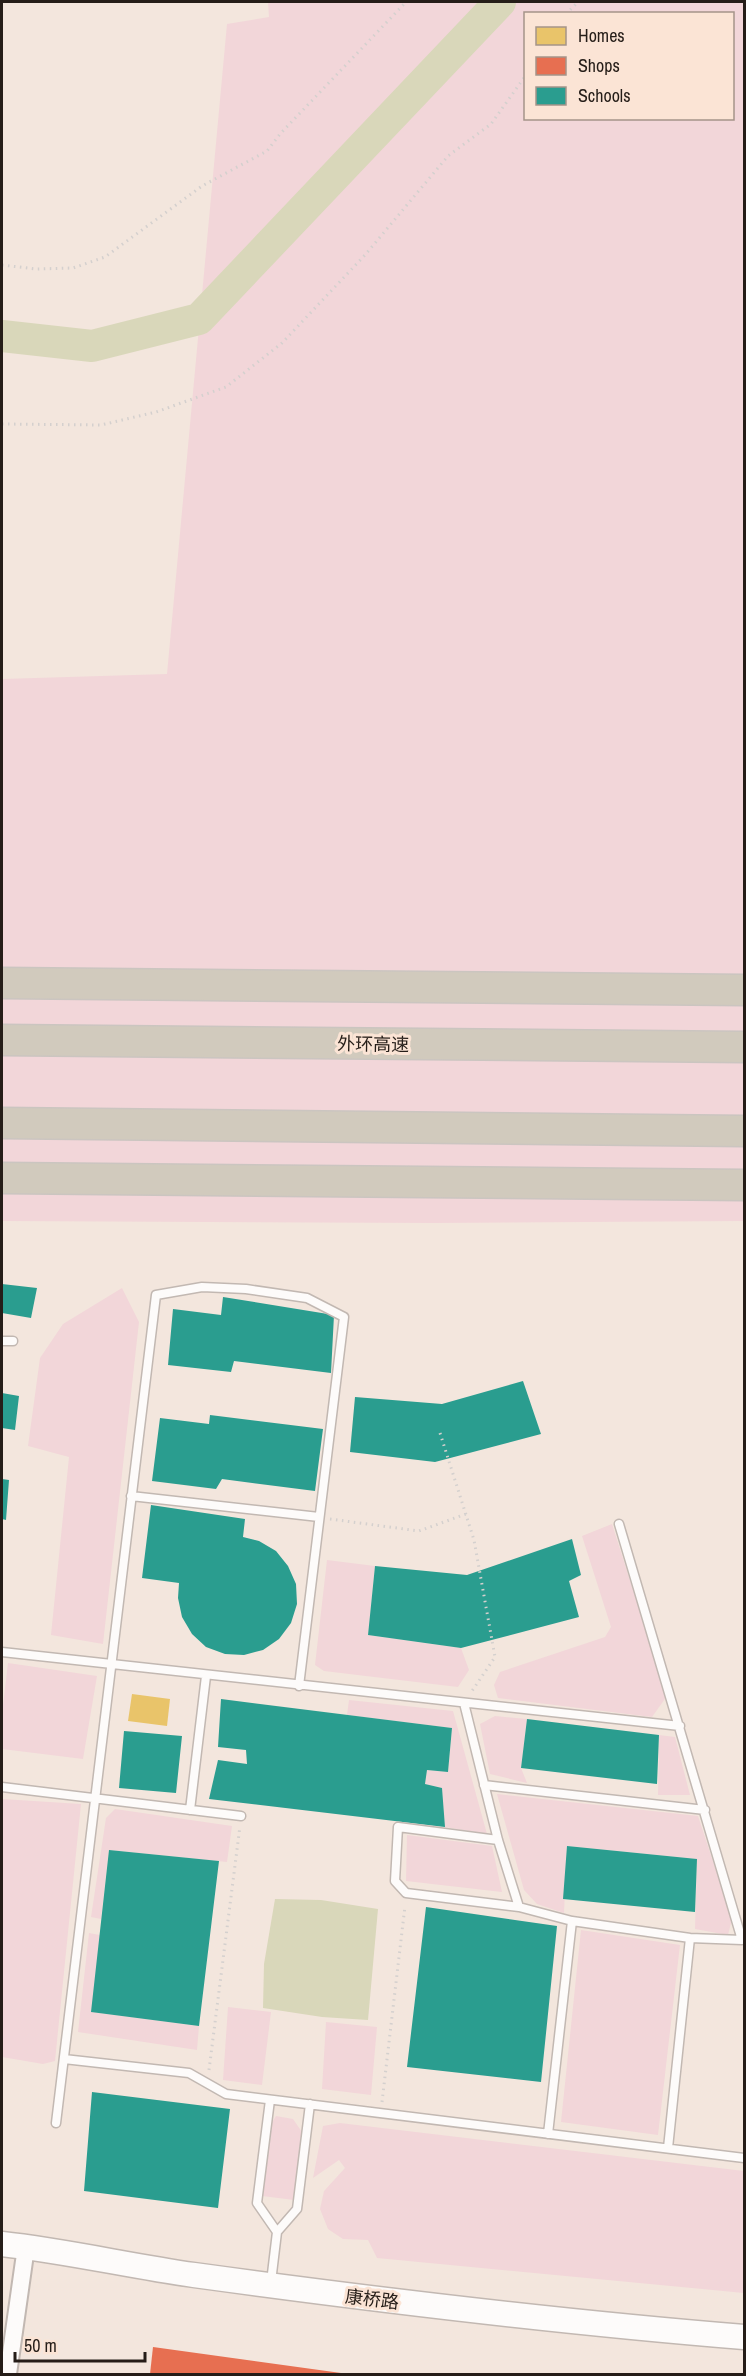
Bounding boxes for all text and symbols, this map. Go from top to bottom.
legend [524,12,734,120]
text: Homes [578,23,625,48]
text: Shops [578,53,620,78]
text: Schools [578,83,631,108]
street label: 外环高速 [337,1031,409,1057]
street label: 康桥路 [344,2283,400,2315]
scale bar [15,2325,146,2363]
text: 50 m [24,2333,57,2358]

